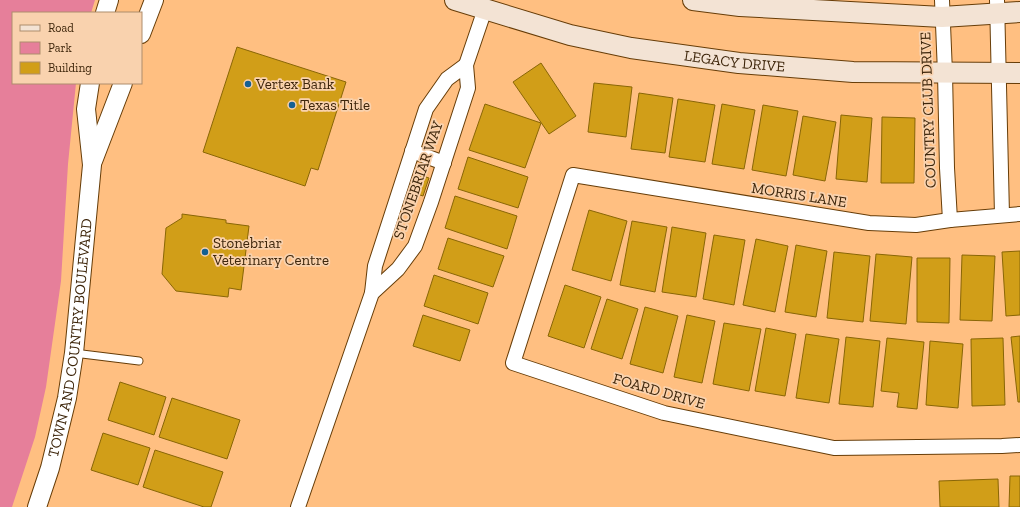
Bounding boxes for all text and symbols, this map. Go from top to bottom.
legend [12,12,142,84]
text: Road [48,21,74,35]
street label: COUNTRY CLUB DRIVE [916,31,940,189]
text: Park [48,41,73,55]
street label: LEGACY DRIVE [683,46,786,76]
text: Building [48,61,92,75]
place label: Vertex Bank [255,75,335,93]
marker: Vertex Bank [243,79,253,89]
place label: Texas Title [300,96,370,114]
marker: Texas Title [287,100,297,110]
street label: STONEBRIAR WAY [389,118,447,241]
street label: MORRIS LANE [750,179,848,211]
street label: TOWN AND COUNTRY BOULEVARD [44,218,96,459]
place label: Stonebriar Veterinary Centre [212,234,329,269]
marker: Stonebriar Veterinary Centre [200,247,210,257]
street label: FOARD DRIVE [611,369,707,413]

